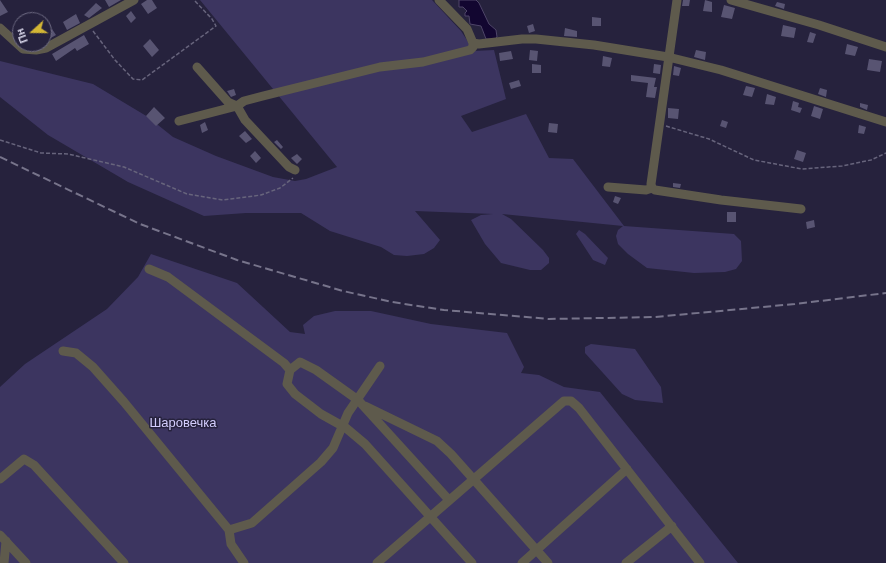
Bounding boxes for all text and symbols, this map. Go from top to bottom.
north arrow [12,12,52,52]
text: Пн [13,27,31,45]
park label: Шаровечка [149,416,217,432]

